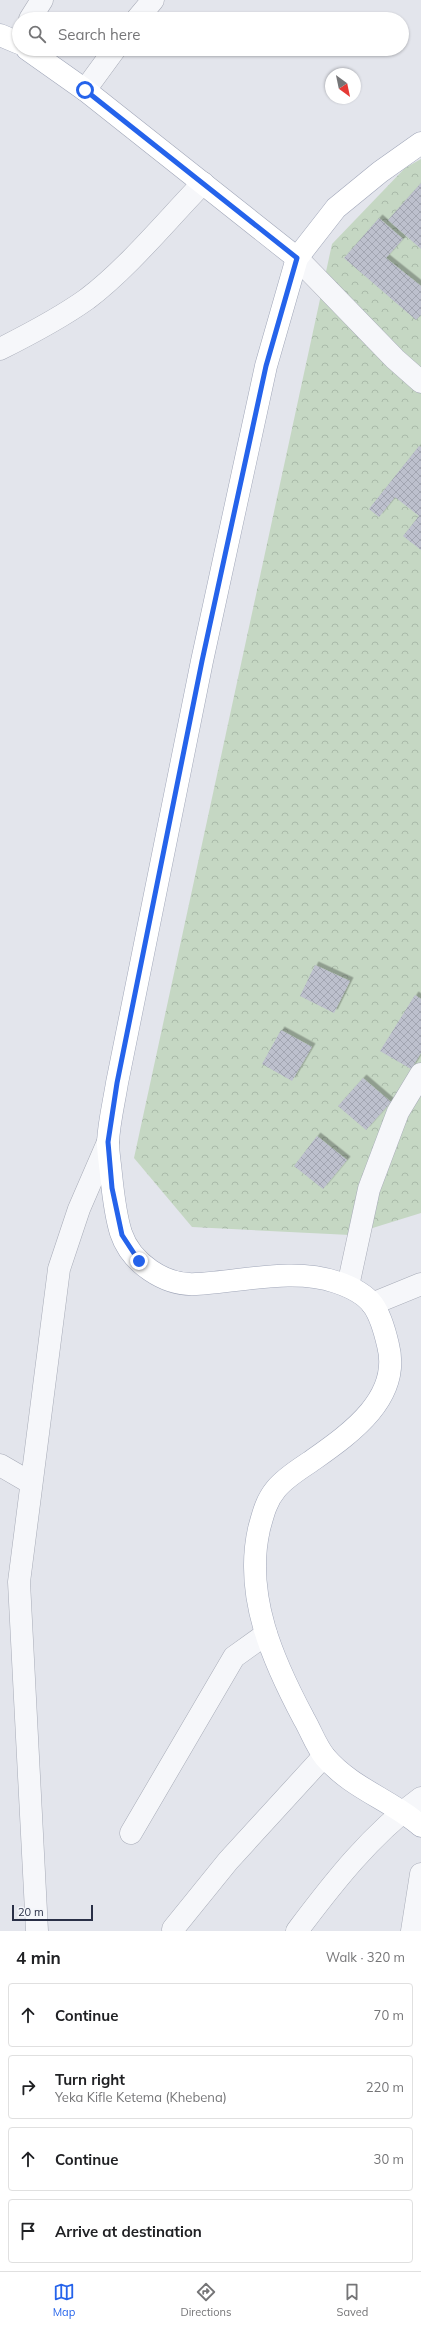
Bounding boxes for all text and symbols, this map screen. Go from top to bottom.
search box [12,12,409,56]
icon: search [26,23,48,45]
text: Search here [58,25,140,44]
north arrow [325,68,361,104]
route start [76,81,94,99]
route end [130,1252,148,1270]
scale bar [12,1903,93,1922]
text: 20 m [18,1905,44,1919]
text: 4 min [16,1947,61,1968]
text: Walk · 320 m [326,1949,405,1965]
icon: ahead [17,2004,39,2026]
text: Continue [55,2006,118,2025]
text: 70 m [374,2007,404,2023]
text: Turn right [55,2070,125,2089]
icon: right [17,2076,39,2098]
text: 220 m [366,2079,404,2095]
text: Yeka Kifle Ketema (Khebena) [55,2089,227,2105]
icon: ahead [17,2148,39,2170]
text: Continue [55,2150,118,2169]
text: 30 m [374,2151,404,2167]
icon: arrive [17,2220,39,2242]
text: Arrive at destination [55,2222,202,2241]
tab: Map [53,2281,75,2319]
tab: Directions [181,2281,231,2319]
tab: Saved [337,2281,368,2319]

